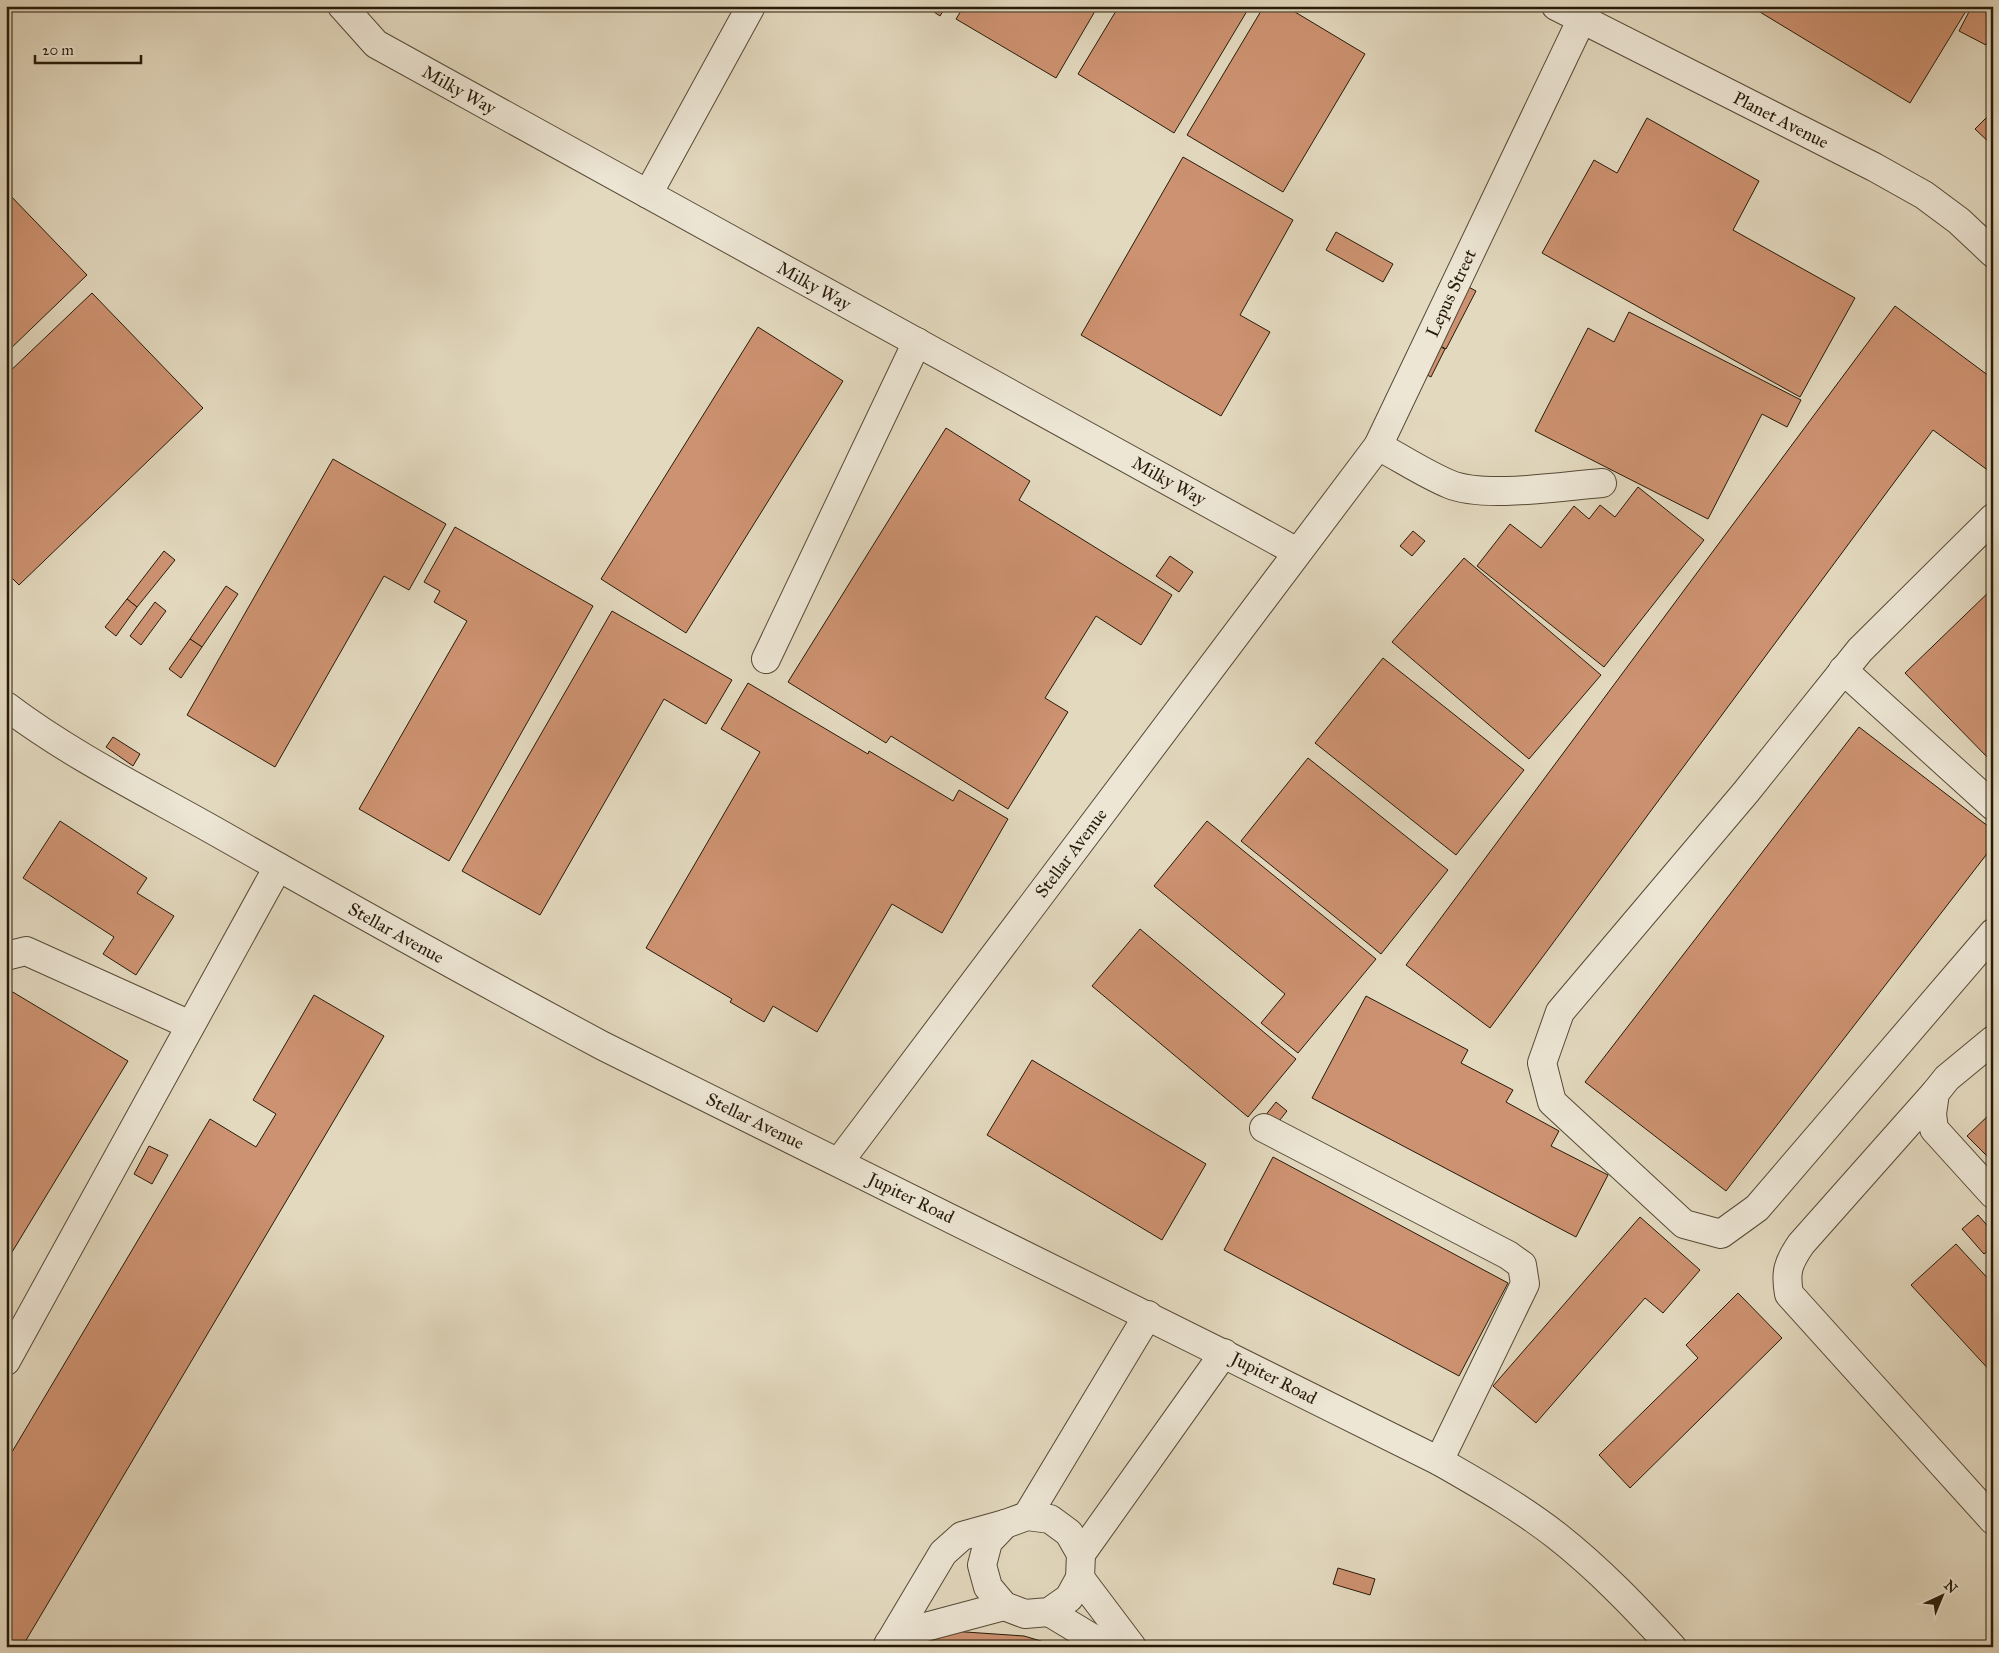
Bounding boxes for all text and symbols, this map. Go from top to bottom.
scale bar [35,32,141,64]
text: 20 m [42,41,74,59]
street label: Milky Way [418,61,500,120]
street label: Planet Avenue [1730,87,1832,153]
street label: Lepus Street [1421,245,1481,341]
street label: Milky Way [773,257,855,316]
street label: Milky Way [1128,452,1210,511]
street label: Stellar Avenue [1030,804,1112,902]
street label: Stellar Avenue [344,898,448,968]
street label: Stellar Avenue [702,1088,808,1154]
street label: Jupiter Road [862,1167,958,1229]
street label: Jupiter Road [1225,1346,1321,1410]
north arrow [1916,1570,1966,1620]
text: N [1941,1577,1961,1597]

